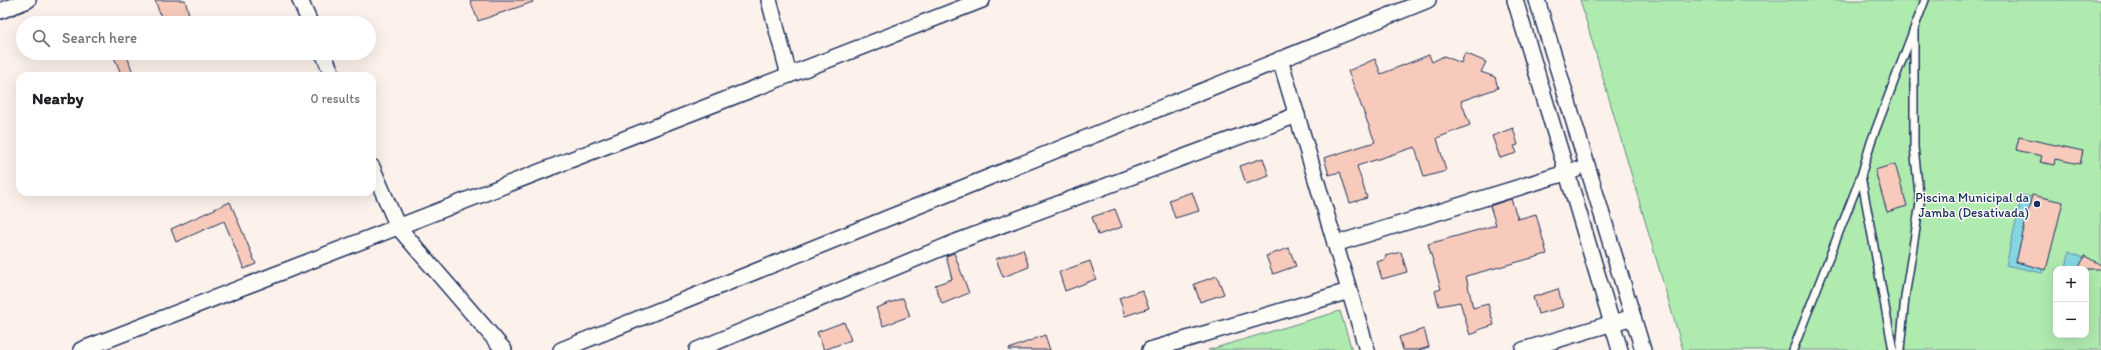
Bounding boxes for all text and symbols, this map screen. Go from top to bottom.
search box [16,16,376,60]
icon: search [30,27,52,49]
text: Search here [62,29,137,47]
text: Nearby [32,88,84,108]
text: 0 results [310,91,360,106]
place label: Piscina Municipal da Jamba (Desativada) [1915,190,2030,220]
marker: Piscina Municipal da Jamba (Desativada) [2032,199,2042,209]
map controls [2053,266,2089,338]
button: + [2053,266,2089,302]
button: − [2053,302,2089,338]

